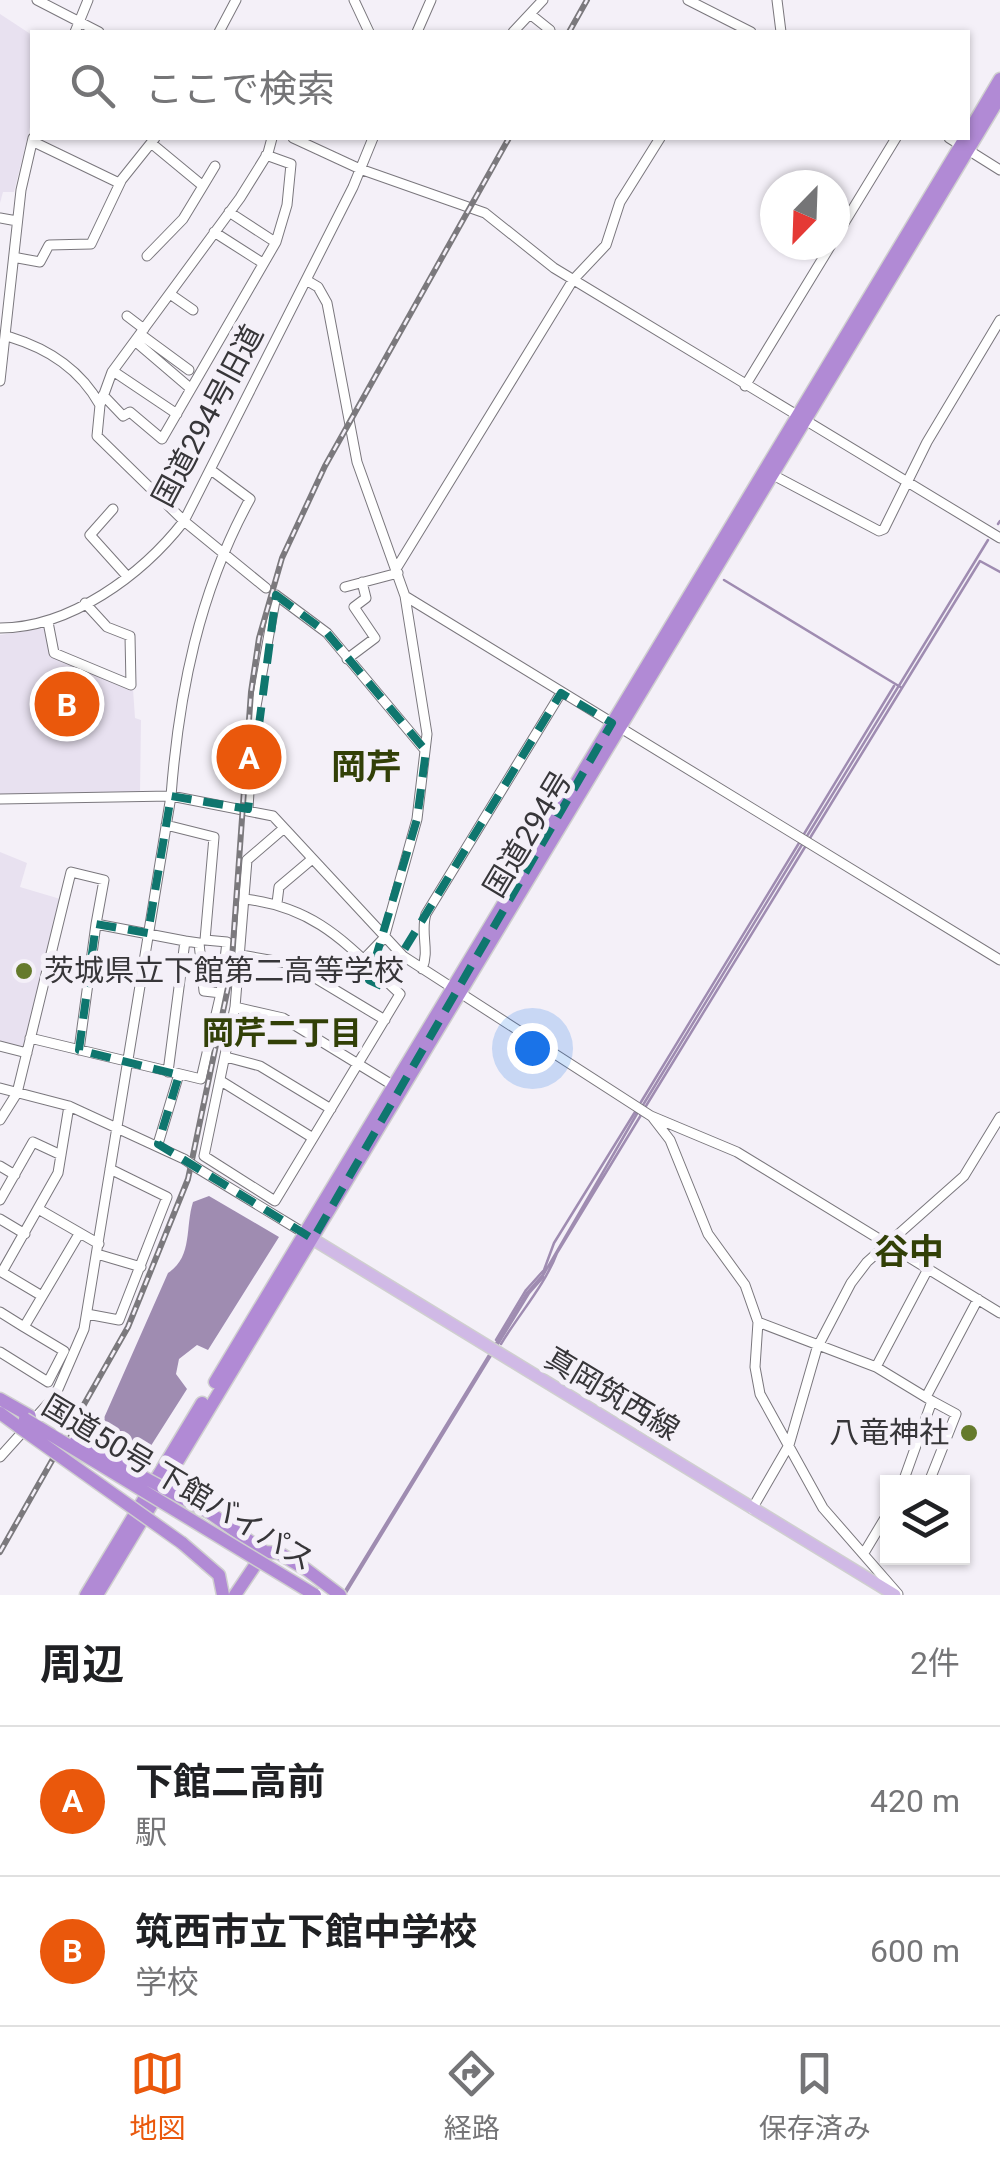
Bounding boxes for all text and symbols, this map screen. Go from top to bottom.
search box [30,30,970,140]
icon: search [65,58,120,113]
text: ここで検索 [145,67,335,111]
north arrow [760,170,850,260]
street label: 国道294号旧道 [145,319,270,513]
pin: B [34,666,100,742]
pin: A [216,720,282,794]
district label: 岡芹 [331,747,401,788]
street label: 国道294号 [476,764,579,903]
place label: 茨城県立下館第二高等学校 [44,953,404,988]
marker: 茨城県立下館第二高等学校 [13,960,35,982]
district label: 岡芹二丁目 [202,1014,362,1052]
your location [507,1023,558,1074]
district label: 谷中 [874,1232,944,1273]
street label: 真岡筑西線 [539,1340,686,1447]
street label: 国道50号 下館バイパス [36,1388,320,1578]
place label: 八竜神社 [829,1415,949,1450]
marker: 八竜神社 [958,1422,980,1444]
map controls [880,1475,970,1565]
button: layers [880,1475,970,1565]
text: 周辺 [40,1640,124,1689]
text: 2件 [910,1644,960,1682]
text: 下館二高前 [135,1760,325,1804]
text: A [62,1782,83,1820]
text: 420 m [870,1782,960,1820]
text: 駅 [135,1813,167,1851]
text: 筑西市立下館中学校 [135,1910,477,1954]
text: B [62,1932,83,1970]
text: 600 m [870,1932,960,1970]
text: 学校 [135,1963,199,2001]
tab: 地図 [129,2046,185,2146]
tab: 経路 [444,2046,500,2146]
tab: 保存済み [759,2046,871,2146]

